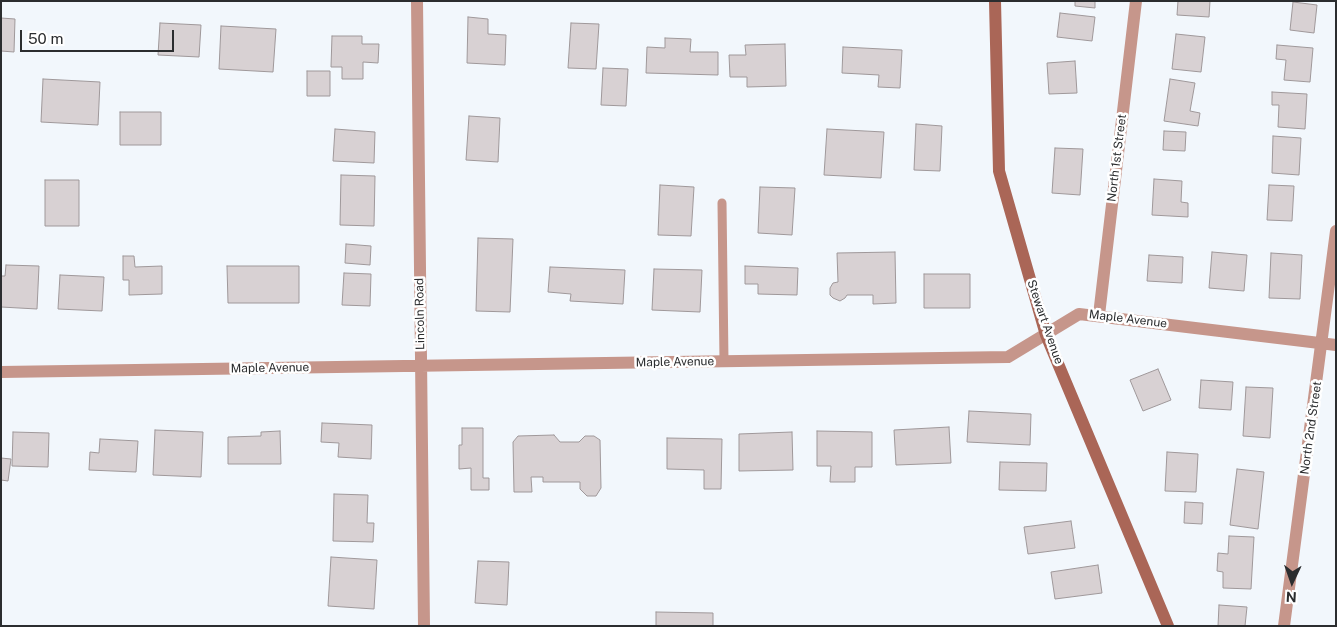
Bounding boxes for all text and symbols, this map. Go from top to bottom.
scale bar [22,20,176,52]
text: 50 m [28,30,63,47]
street label: North 1st Street [1104,113,1130,203]
street label: Lincoln Road [412,278,428,350]
street label: Stewart Avenue [1024,278,1066,366]
street label: Maple Avenue [1088,307,1168,331]
street label: Maple Avenue [636,354,714,370]
street label: Maple Avenue [231,360,309,376]
street label: North 2nd Street [1297,380,1325,476]
north arrow [1267,557,1317,607]
text: N [1285,589,1297,605]

